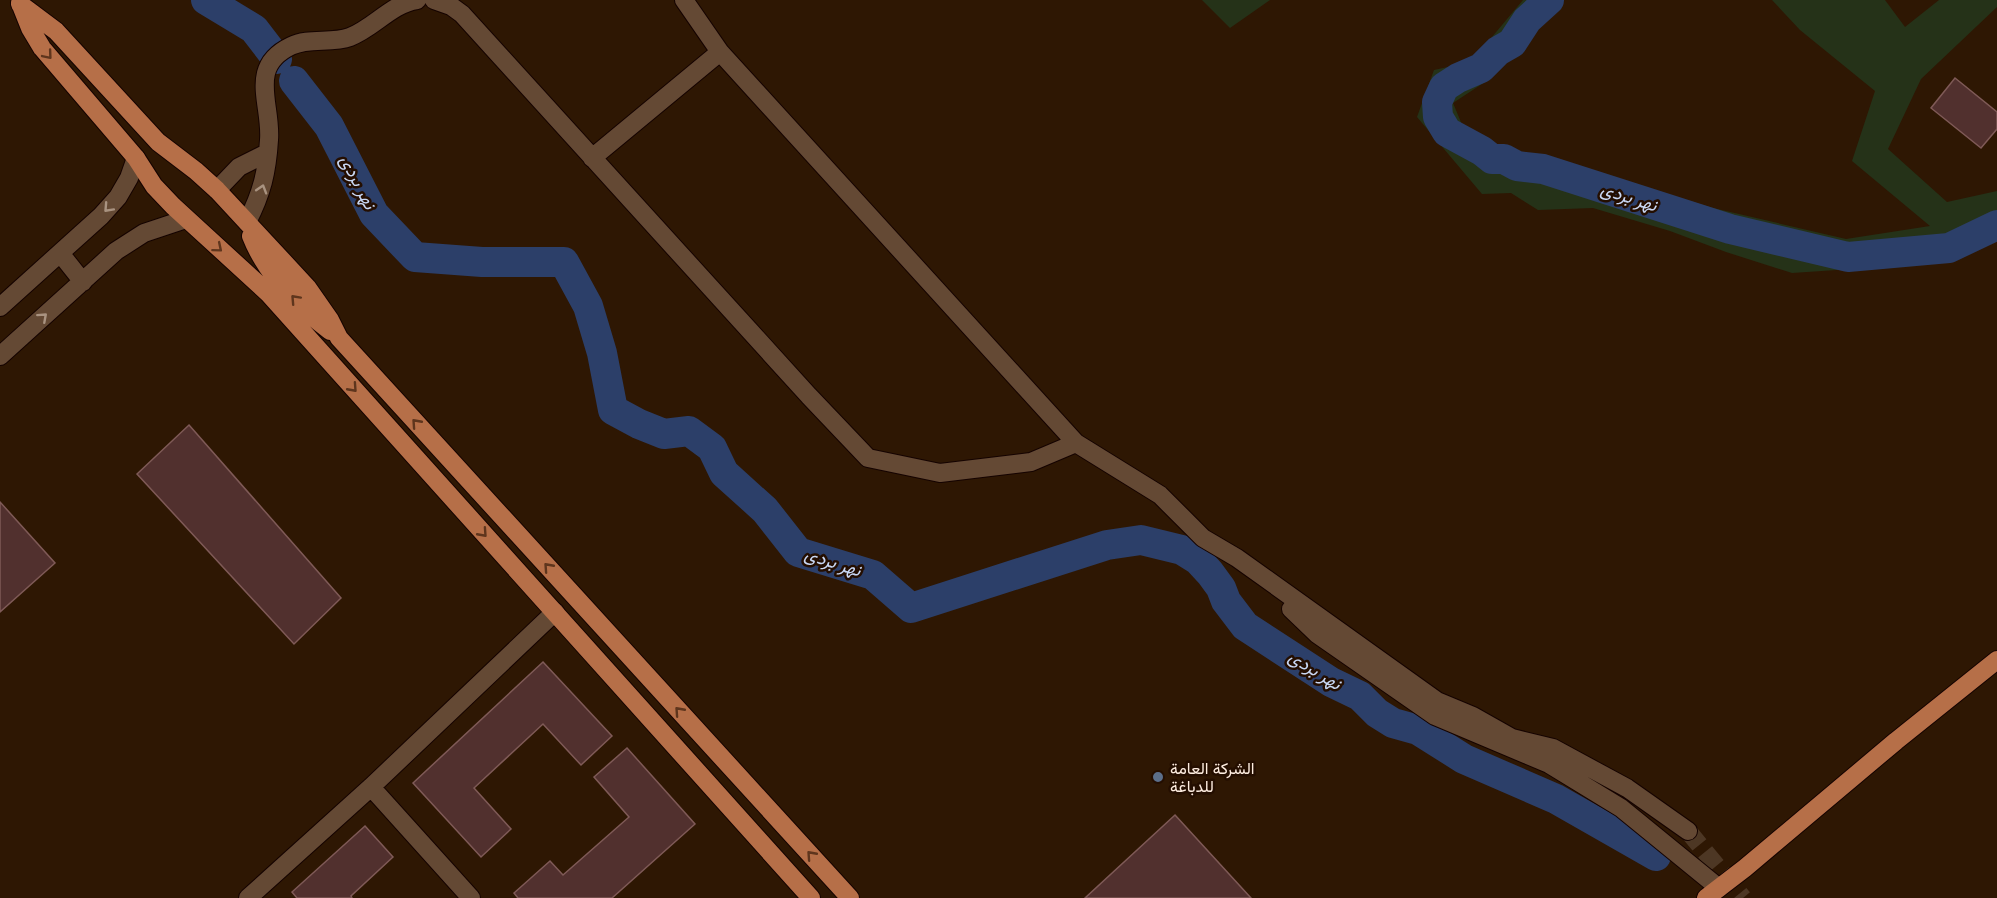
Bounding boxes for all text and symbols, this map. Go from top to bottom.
one-way arrow [40,48,51,59]
water label: نهر بردى [335,150,383,214]
water label: نهر بردى [1598,176,1661,217]
one-way arrow [255,184,267,195]
one-way arrow [104,201,115,212]
one-way arrow [211,240,222,251]
one-way arrow [291,295,302,306]
one-way arrow [37,313,47,324]
one-way arrow [345,381,356,392]
one-way arrow [412,419,423,429]
one-way arrow [476,526,487,537]
water label: نهر بردى [802,541,865,582]
one-way arrow [544,563,555,573]
water label: نهر بردى [1285,644,1347,695]
one-way arrow [675,707,686,717]
place label: الشركة العامة للدباغة [1170,757,1255,797]
marker: الشركة العامة للدباغة [1151,770,1165,784]
one-way arrow [807,851,818,862]

